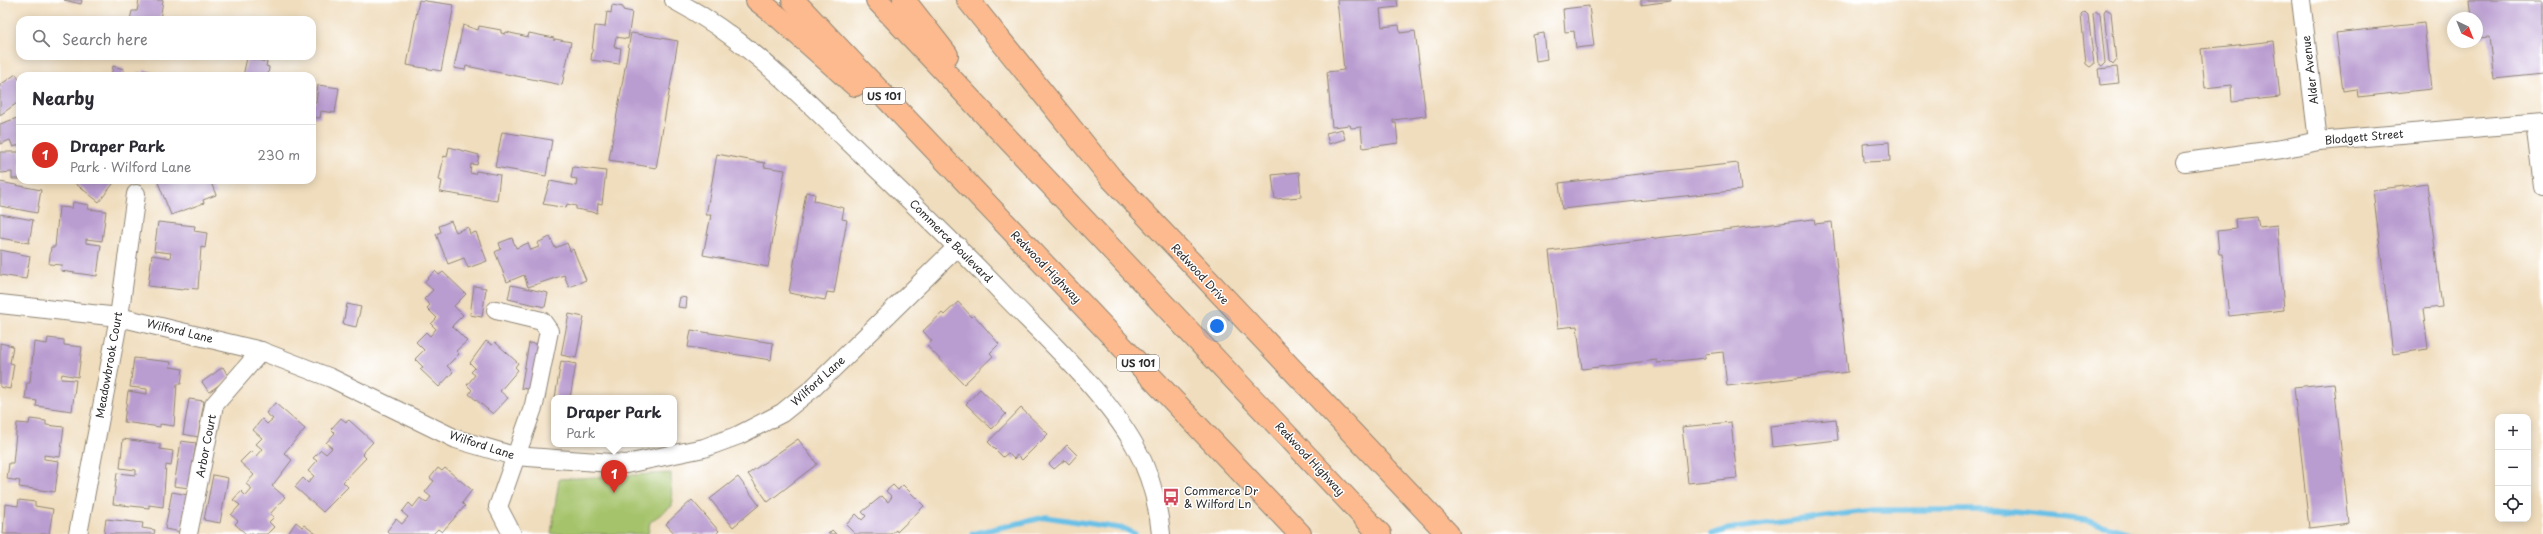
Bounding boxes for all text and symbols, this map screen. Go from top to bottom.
north arrow [2447,12,2483,48]
search box [16,16,316,60]
icon: search [30,27,52,49]
text: Search here [62,27,148,50]
street label: Alder Avenue [2297,34,2322,106]
text: Nearby [32,85,94,111]
road number: US 101 [863,88,905,104]
street label: Blodgett Street [2324,125,2405,148]
text: Draper Park [70,134,165,157]
text: 1 [42,145,48,164]
text: 230 m [258,145,300,164]
text: Park · Wilford Lane [70,157,191,176]
street label: Commerce Boulevard [906,195,997,286]
street label: Redwood Highway [1007,226,1086,307]
street label: Redwood Drive [1167,239,1233,308]
street label: Meadowbrook Court [91,310,126,419]
street label: Wilford Lane [145,314,215,347]
your location [1207,316,1227,336]
street label: Wilford Lane [787,352,849,410]
road number: US 101 [1117,355,1159,371]
popup [551,395,677,447]
text: Draper Park [566,400,662,423]
street label: Arbor Court [191,412,220,479]
map controls [2495,414,2531,522]
button: + [2495,414,2531,450]
street label: Redwood Highway [1272,418,1349,499]
text: Park [566,423,595,442]
street label: Wilford Lane [447,426,517,463]
button: − [2495,450,2531,486]
pin: 1 [601,460,627,493]
place label: Commerce Dr & Wilford Ln [1184,482,1258,512]
button: locate [2495,486,2531,522]
bus stop icon: Commerce Dr & Wilford Ln [1161,487,1181,507]

